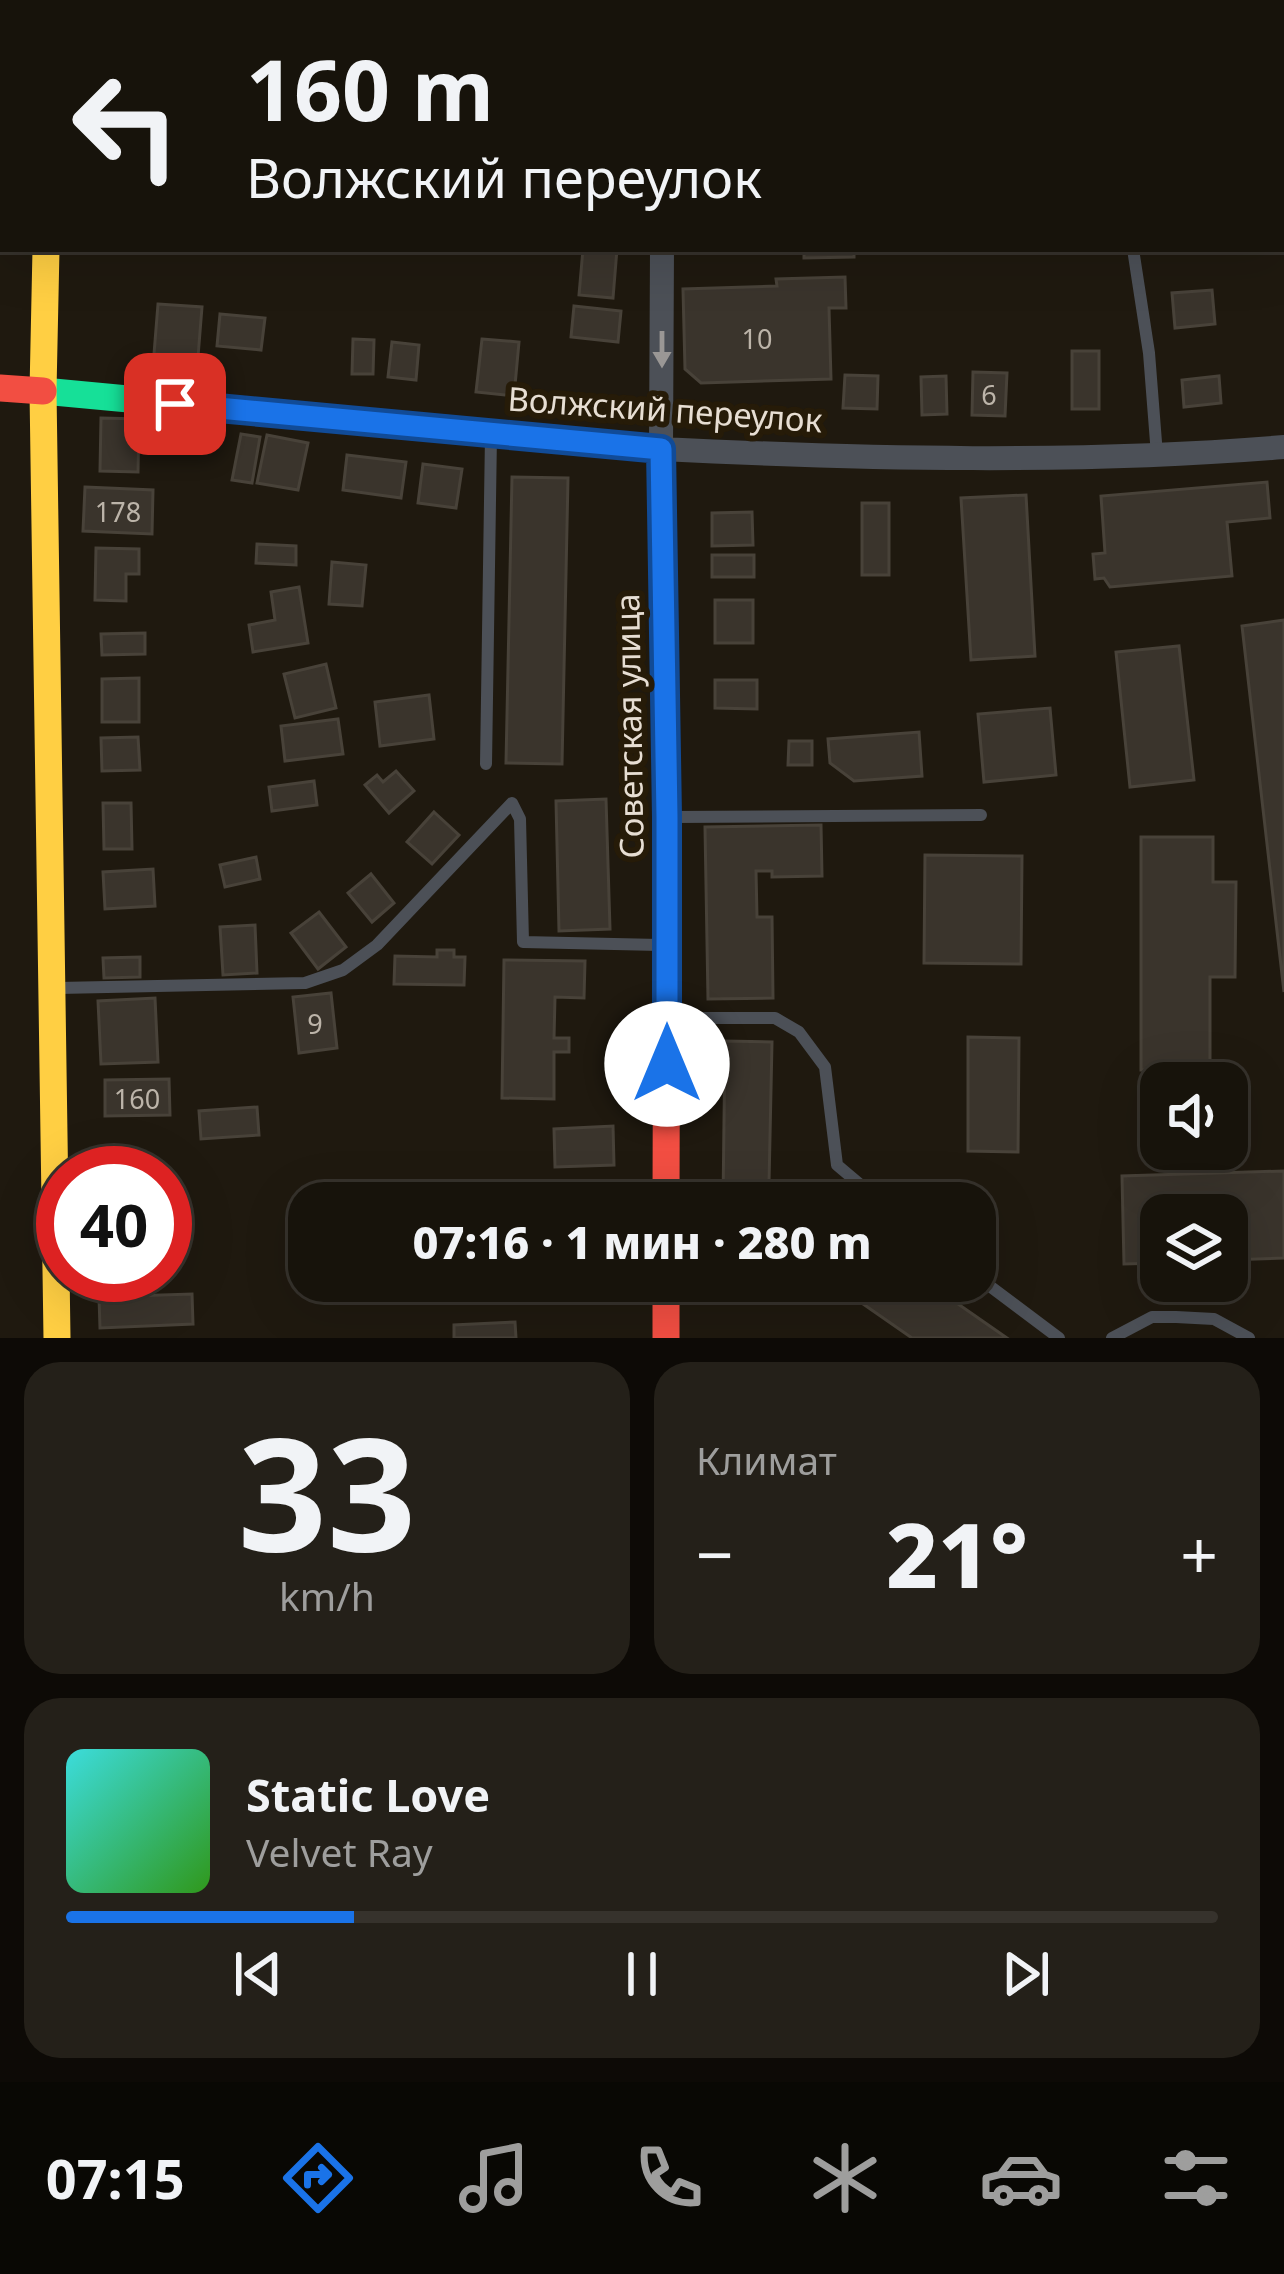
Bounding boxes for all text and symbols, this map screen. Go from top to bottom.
text: 160 m [246,31,494,146]
icon: left [48,48,204,204]
text: Волжский переулок [246,140,762,214]
house number: 10 [742,320,772,357]
one-way arrow [652,331,672,369]
pin [124,353,226,455]
icon: arrive [142,371,208,437]
street label: Волжский переулок [506,376,824,442]
house number: 6 [981,376,997,413]
house number: 178 [95,493,141,530]
street label: Советская улица [604,593,654,859]
position arrow [604,1001,730,1127]
house number: 9 [307,1005,323,1042]
map controls [1140,1062,1248,1302]
button: sound [1140,1062,1248,1170]
house number: 160 [114,1080,160,1117]
speed limit sign: 40 [36,1146,192,1302]
button: layers [1140,1194,1248,1302]
text: 07:16 · 1 мин · 280 m [412,1211,872,1272]
text: 33 [238,1384,416,1597]
text: Климат [696,1433,837,1486]
text: 21° [886,1492,1028,1614]
text: − [696,1508,734,1598]
text: + [1180,1508,1218,1598]
text: km/h [279,1569,375,1622]
text: Static Love [246,1764,490,1825]
text: Velvet Ray [246,1825,433,1878]
icon: previous [225,1941,291,2007]
icon: pause [609,1941,675,2007]
icon: next [993,1941,1059,2007]
icon: directions [276,2136,360,2220]
icon: music [452,2136,536,2220]
icon: phone [627,2136,711,2220]
icon: climate [803,2136,887,2220]
icon: car [979,2136,1063,2220]
icon: filters [1154,2136,1238,2220]
text: 07:15 [46,2141,185,2215]

